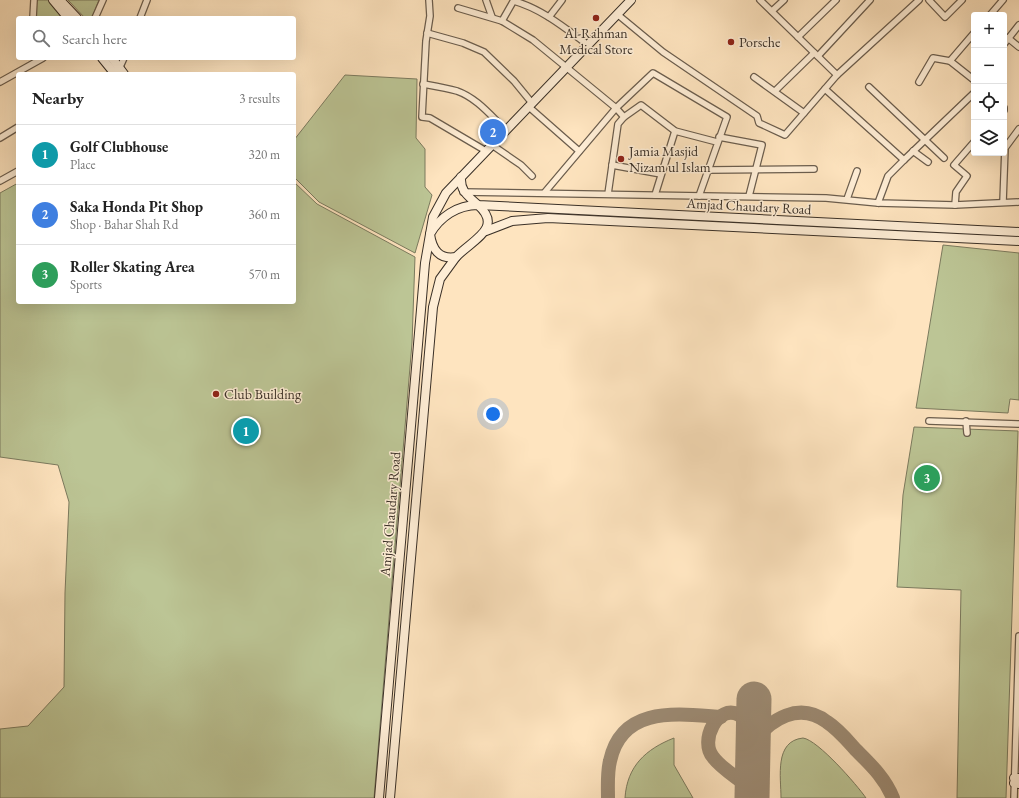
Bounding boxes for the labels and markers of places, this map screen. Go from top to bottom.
marker: Al-Rahman Medical Store [591,13,601,23]
place label: Al-Rahman Medical Store [559,24,633,58]
place label: Porsche [739,33,781,51]
marker: Porsche [726,37,736,47]
pin: 2 [480,117,506,147]
place label: Jamia Masjid Nizam ul Islam [628,142,711,176]
marker: Jamia Masjid Nizam ul Islam [616,154,626,164]
place label: Club Building [224,385,302,403]
marker: Club Building [211,389,221,399]
pin: 1 [233,416,259,446]
pin: 3 [914,463,940,493]

